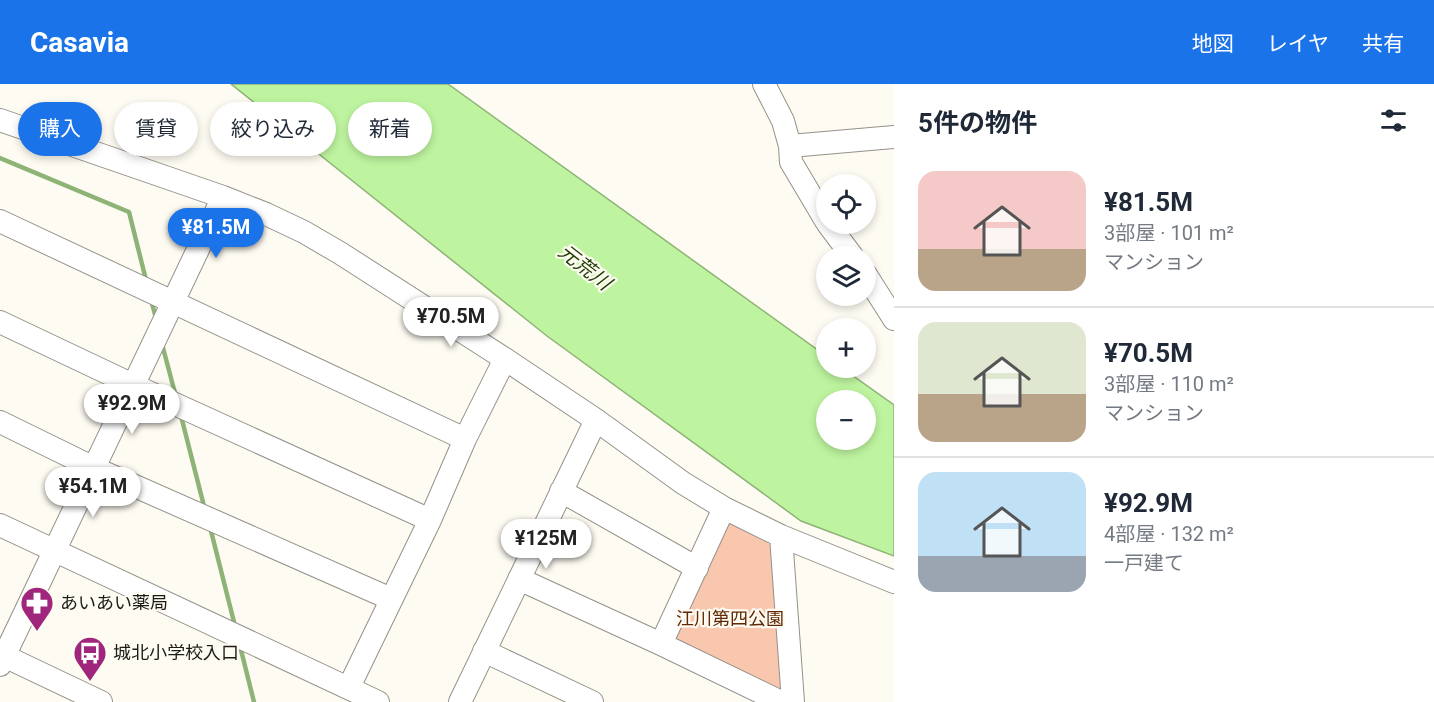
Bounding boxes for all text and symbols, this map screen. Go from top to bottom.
text: Casavia [30,26,129,59]
text: 地図 [1192,32,1234,56]
text: レイヤ [1267,32,1329,56]
text: 共有 [1362,32,1404,56]
chip: 購入 [18,102,102,156]
chip: 賃貸 [114,102,198,156]
chip: 絞り込み [210,102,336,156]
chip: 新着 [348,102,432,156]
icon: filters [1377,104,1410,137]
text: 5件の物件 [918,108,1037,138]
map controls [816,174,876,450]
button: locate [816,174,876,234]
text: ¥81.5M [1104,187,1193,217]
icon: home [966,195,1038,267]
pin: ¥81.5M [167,208,265,259]
text: ¥81.5M [182,215,250,239]
text: 3部屋 · 101 m² [1104,221,1234,245]
water label: 元荒川 [554,239,618,296]
button: layers [816,246,876,306]
text: マンション [1104,250,1204,274]
pin: ¥70.5M [402,297,500,348]
text: ¥70.5M [417,304,485,328]
button: + [816,318,876,378]
text: ¥70.5M [1104,338,1193,368]
icon: home [966,346,1038,418]
text: 3部屋 · 110 m² [1104,372,1234,396]
pin: ¥92.9M [83,384,181,435]
button: − [816,390,876,450]
text: ¥92.9M [98,391,166,415]
text: マンション [1104,401,1204,425]
pin: ¥54.1M [44,467,142,518]
text: ¥54.1M [59,474,127,498]
text: ¥92.9M [1104,488,1193,518]
icon: home [966,496,1038,568]
pin: ¥125M [504,519,588,570]
text: 4部屋 · 132 m² [1104,522,1234,546]
text: ¥125M [515,526,577,550]
text: 一戸建て [1104,551,1184,575]
pharmacy icon: あいあい薬局 [19,585,55,632]
place label: あいあい薬局 [60,592,168,613]
park label: 江川第四公園 [676,608,784,629]
bus stop icon: 城北小学校入口 [72,635,108,682]
place label: 城北小学校入口 [113,642,239,663]

